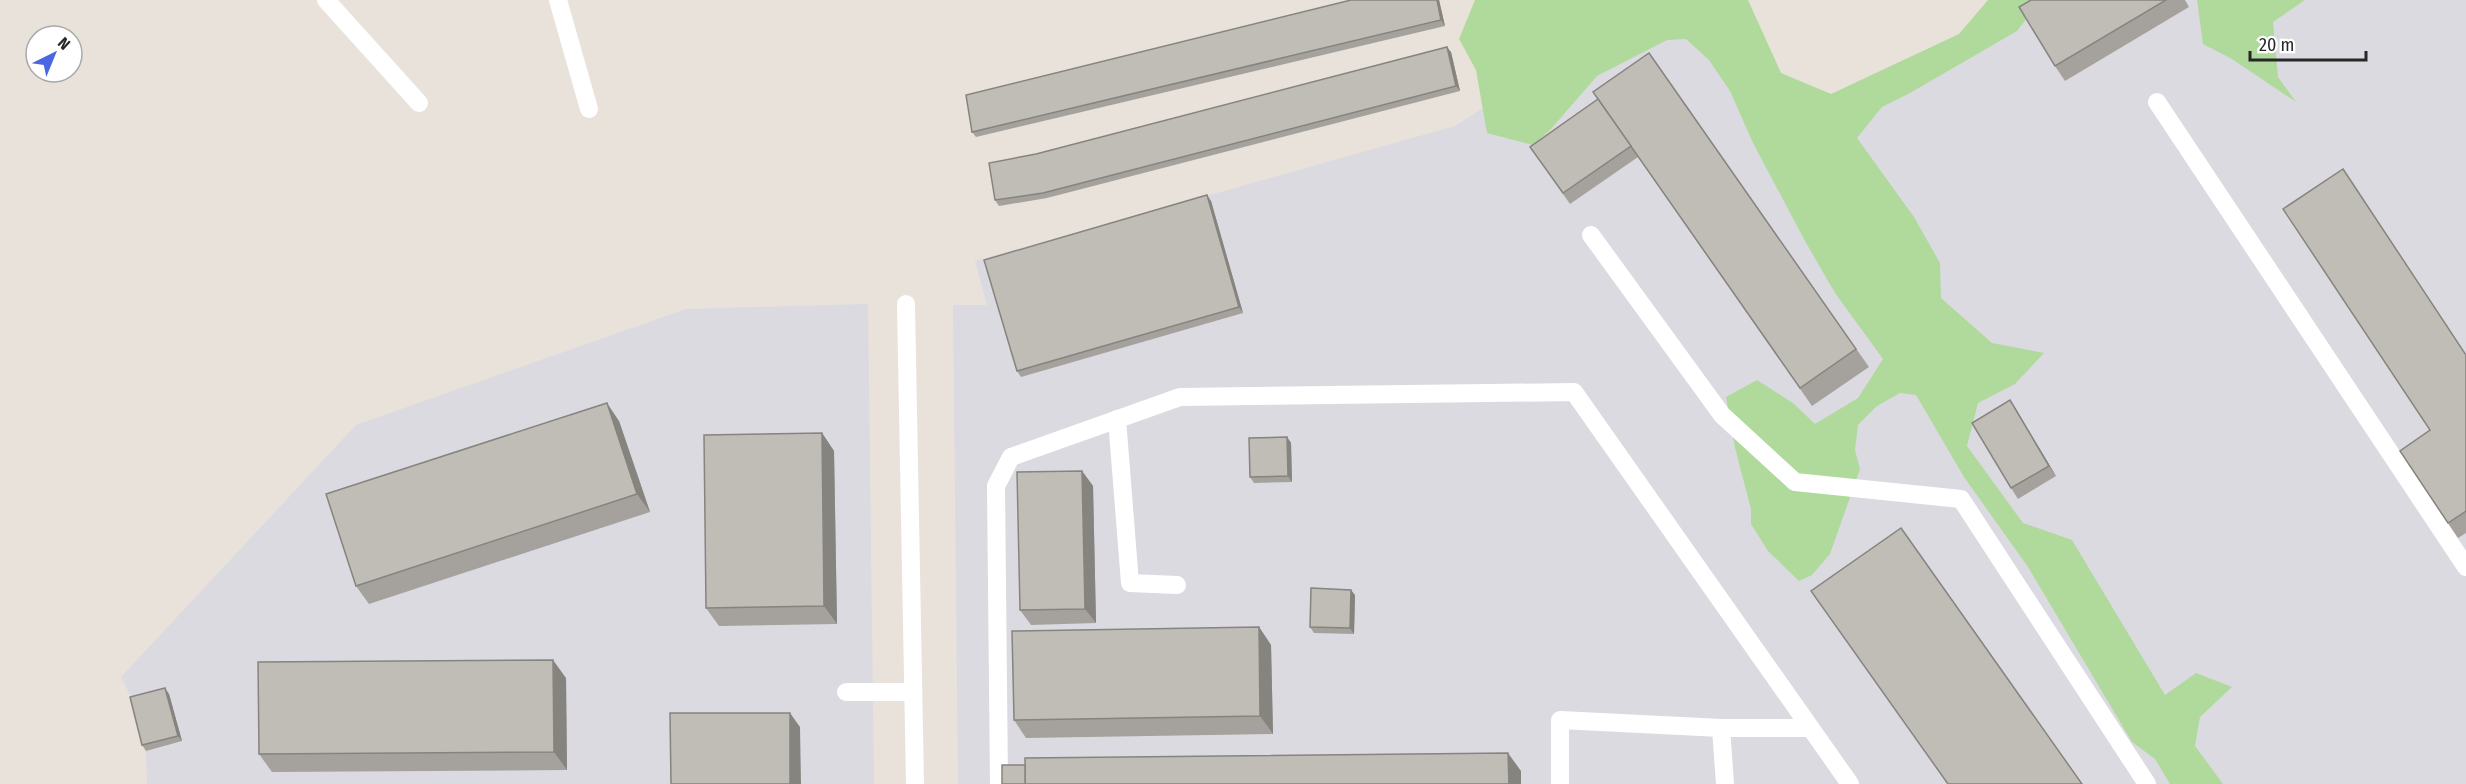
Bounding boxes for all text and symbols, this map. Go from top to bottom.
north arrow [24,24,84,84]
scale bar [2250,24,2366,62]
text: N [54,33,74,54]
text: 20 m [2259,34,2294,56]

